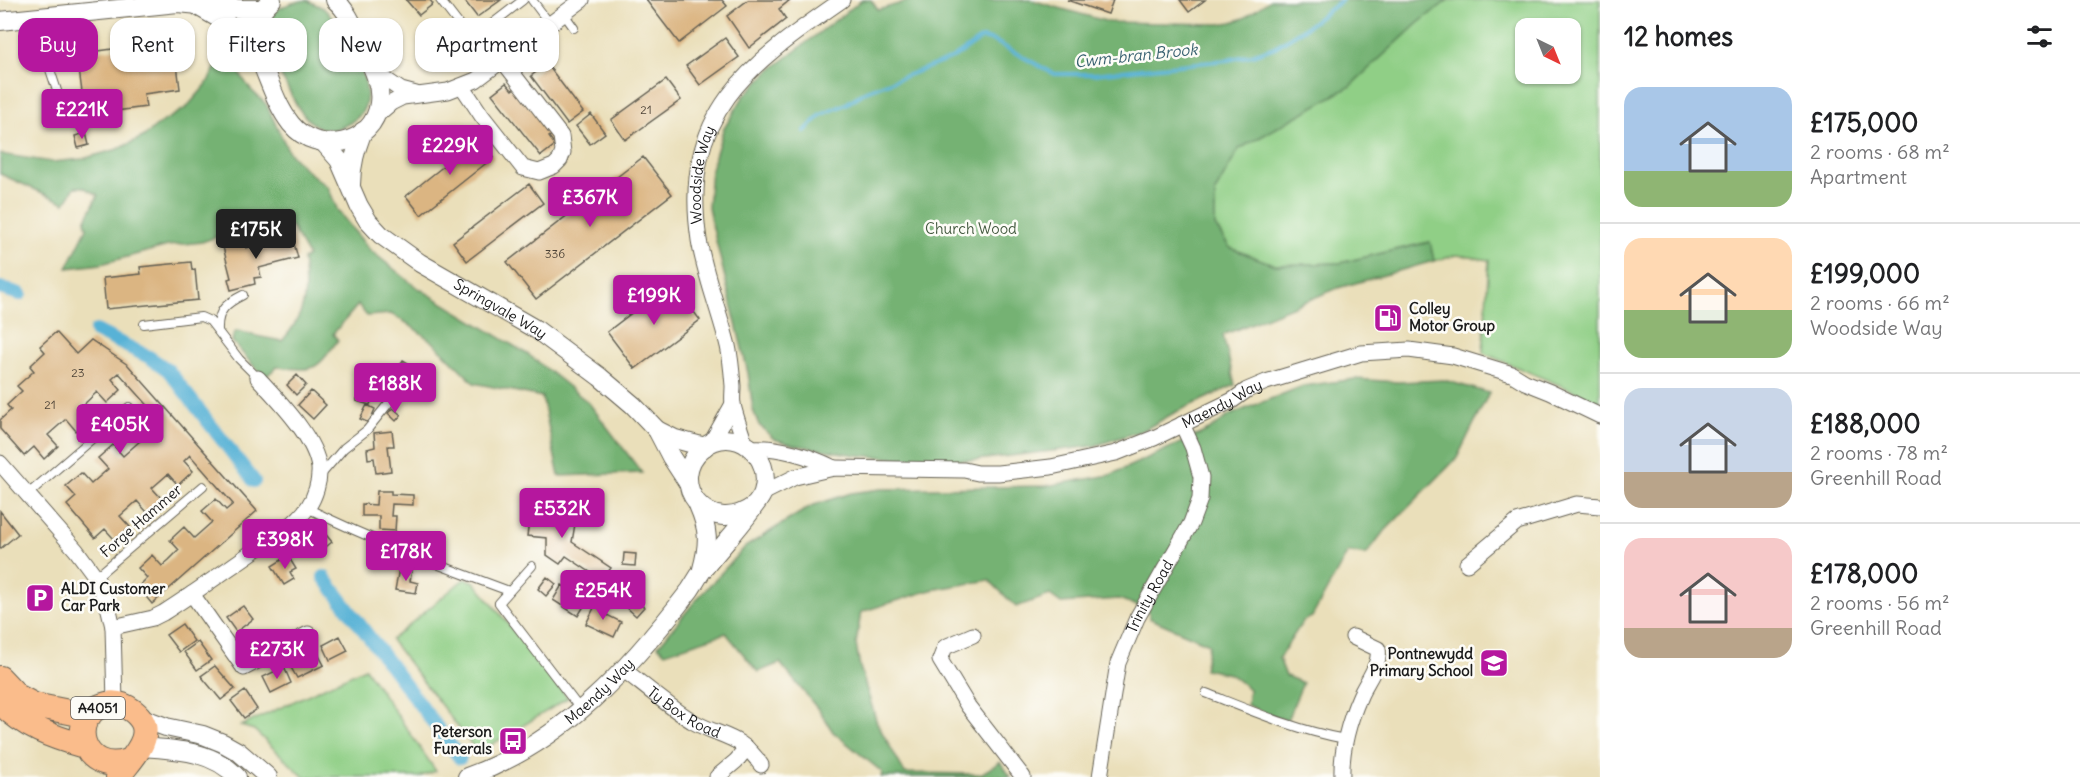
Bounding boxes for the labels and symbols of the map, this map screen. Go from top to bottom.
north arrow [1515,18,1581,84]
water label: Cwm-bran Brook [1074,38,1200,71]
pin: £221K [40,89,124,140]
house number: 21 [640,102,652,117]
street label: Woodside Way [686,123,719,225]
pin: £229K [408,125,492,176]
pin: £367K [548,177,632,228]
pin: £175K [214,209,298,260]
park label: Church Wood [925,219,1017,238]
house number: 336 [545,246,565,261]
street label: Springvale Way [451,274,551,343]
pin: £199K [612,275,696,326]
place label: Colley Motor Group [1409,299,1496,336]
fuel station icon: Colley Motor Group [1372,302,1404,334]
pin: £188K [353,363,437,414]
house number: 23 [71,365,85,380]
street label: Maendy Way [1178,375,1265,432]
house number: 21 [44,397,56,412]
pin: £405K [78,404,162,455]
street label: Forge Hammer [96,480,185,561]
pin: £532K [520,488,604,539]
pin: £398K [243,519,327,570]
pin: £178K [364,531,448,582]
street label: Trinity Road [1122,556,1177,636]
pin: £254K [561,570,645,621]
place label: ALDI Customer Car Park [61,579,166,615]
parking icon: ALDI Customer Car Park [24,582,56,614]
pin: £273K [235,629,319,680]
place label: Pontnewydd Primary School [1370,644,1473,681]
school or university icon: Pontnewydd Primary School [1478,647,1510,679]
street label: Maendy Way [561,654,638,728]
street label: Ty Box Road [644,682,724,742]
road number: A4051 [71,697,125,719]
place label: Peterson Funerals [432,722,492,758]
bus stop icon: Peterson Funerals [497,725,529,757]

